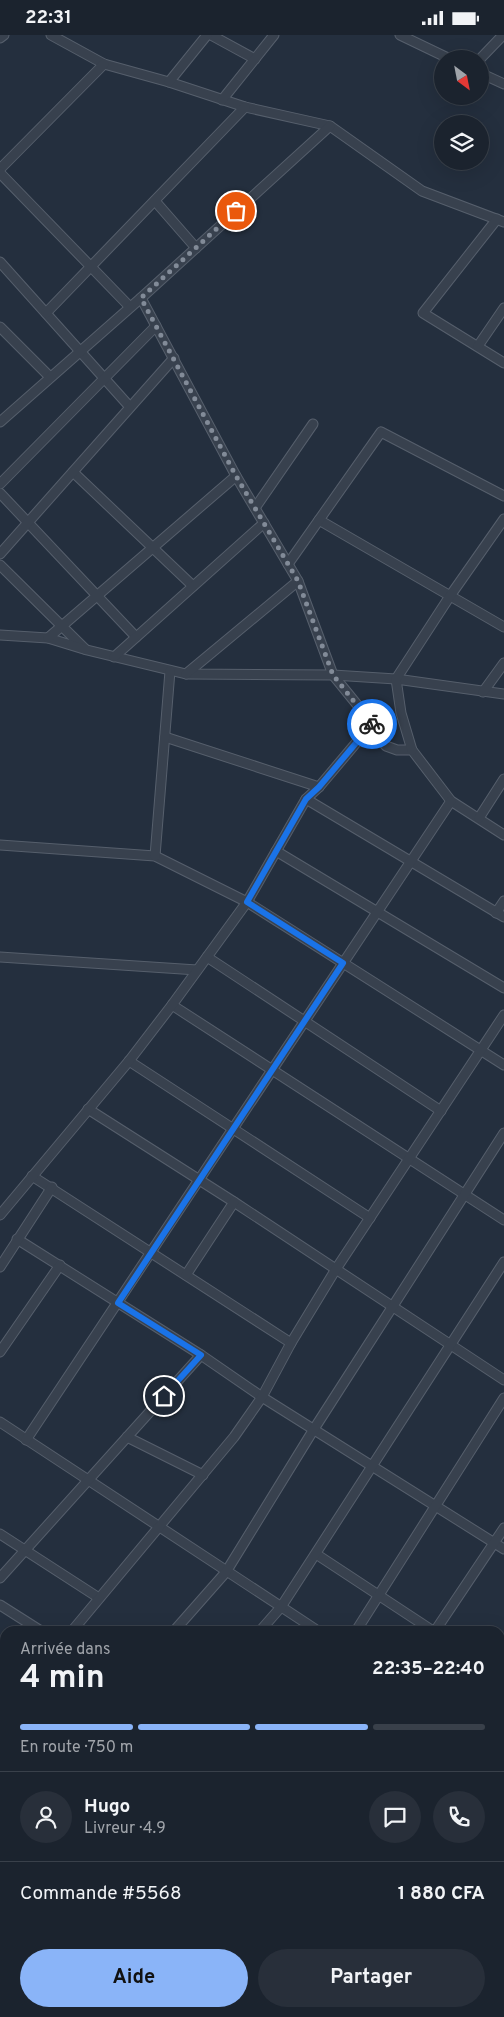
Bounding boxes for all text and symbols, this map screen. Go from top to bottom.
text: 22:31 [25,6,72,30]
north arrow [434,50,489,105]
map controls [434,50,489,170]
button: layers [434,115,489,170]
pin [215,190,257,232]
icon: bag [222,197,250,225]
courier [347,699,397,749]
icon: bike [358,710,386,738]
pin [143,1375,185,1417]
icon: home [150,1382,178,1410]
text: Arrivée dans [20,1640,110,1660]
text: 22:35–22:40 [372,1657,485,1681]
text: 4 min [20,1659,105,1699]
text: En route · 750 m [20,1738,133,1758]
button: person [20,1791,72,1843]
button: chat [369,1791,421,1843]
button: phone [433,1791,485,1843]
text: Hugo [84,1795,130,1819]
text: Livreur · 4.9 [84,1819,166,1839]
text: Commande #5568 [20,1882,182,1906]
text: 1 880 CFA [398,1882,485,1906]
button: Aide [20,1949,248,2007]
button: Partager [258,1949,485,2007]

